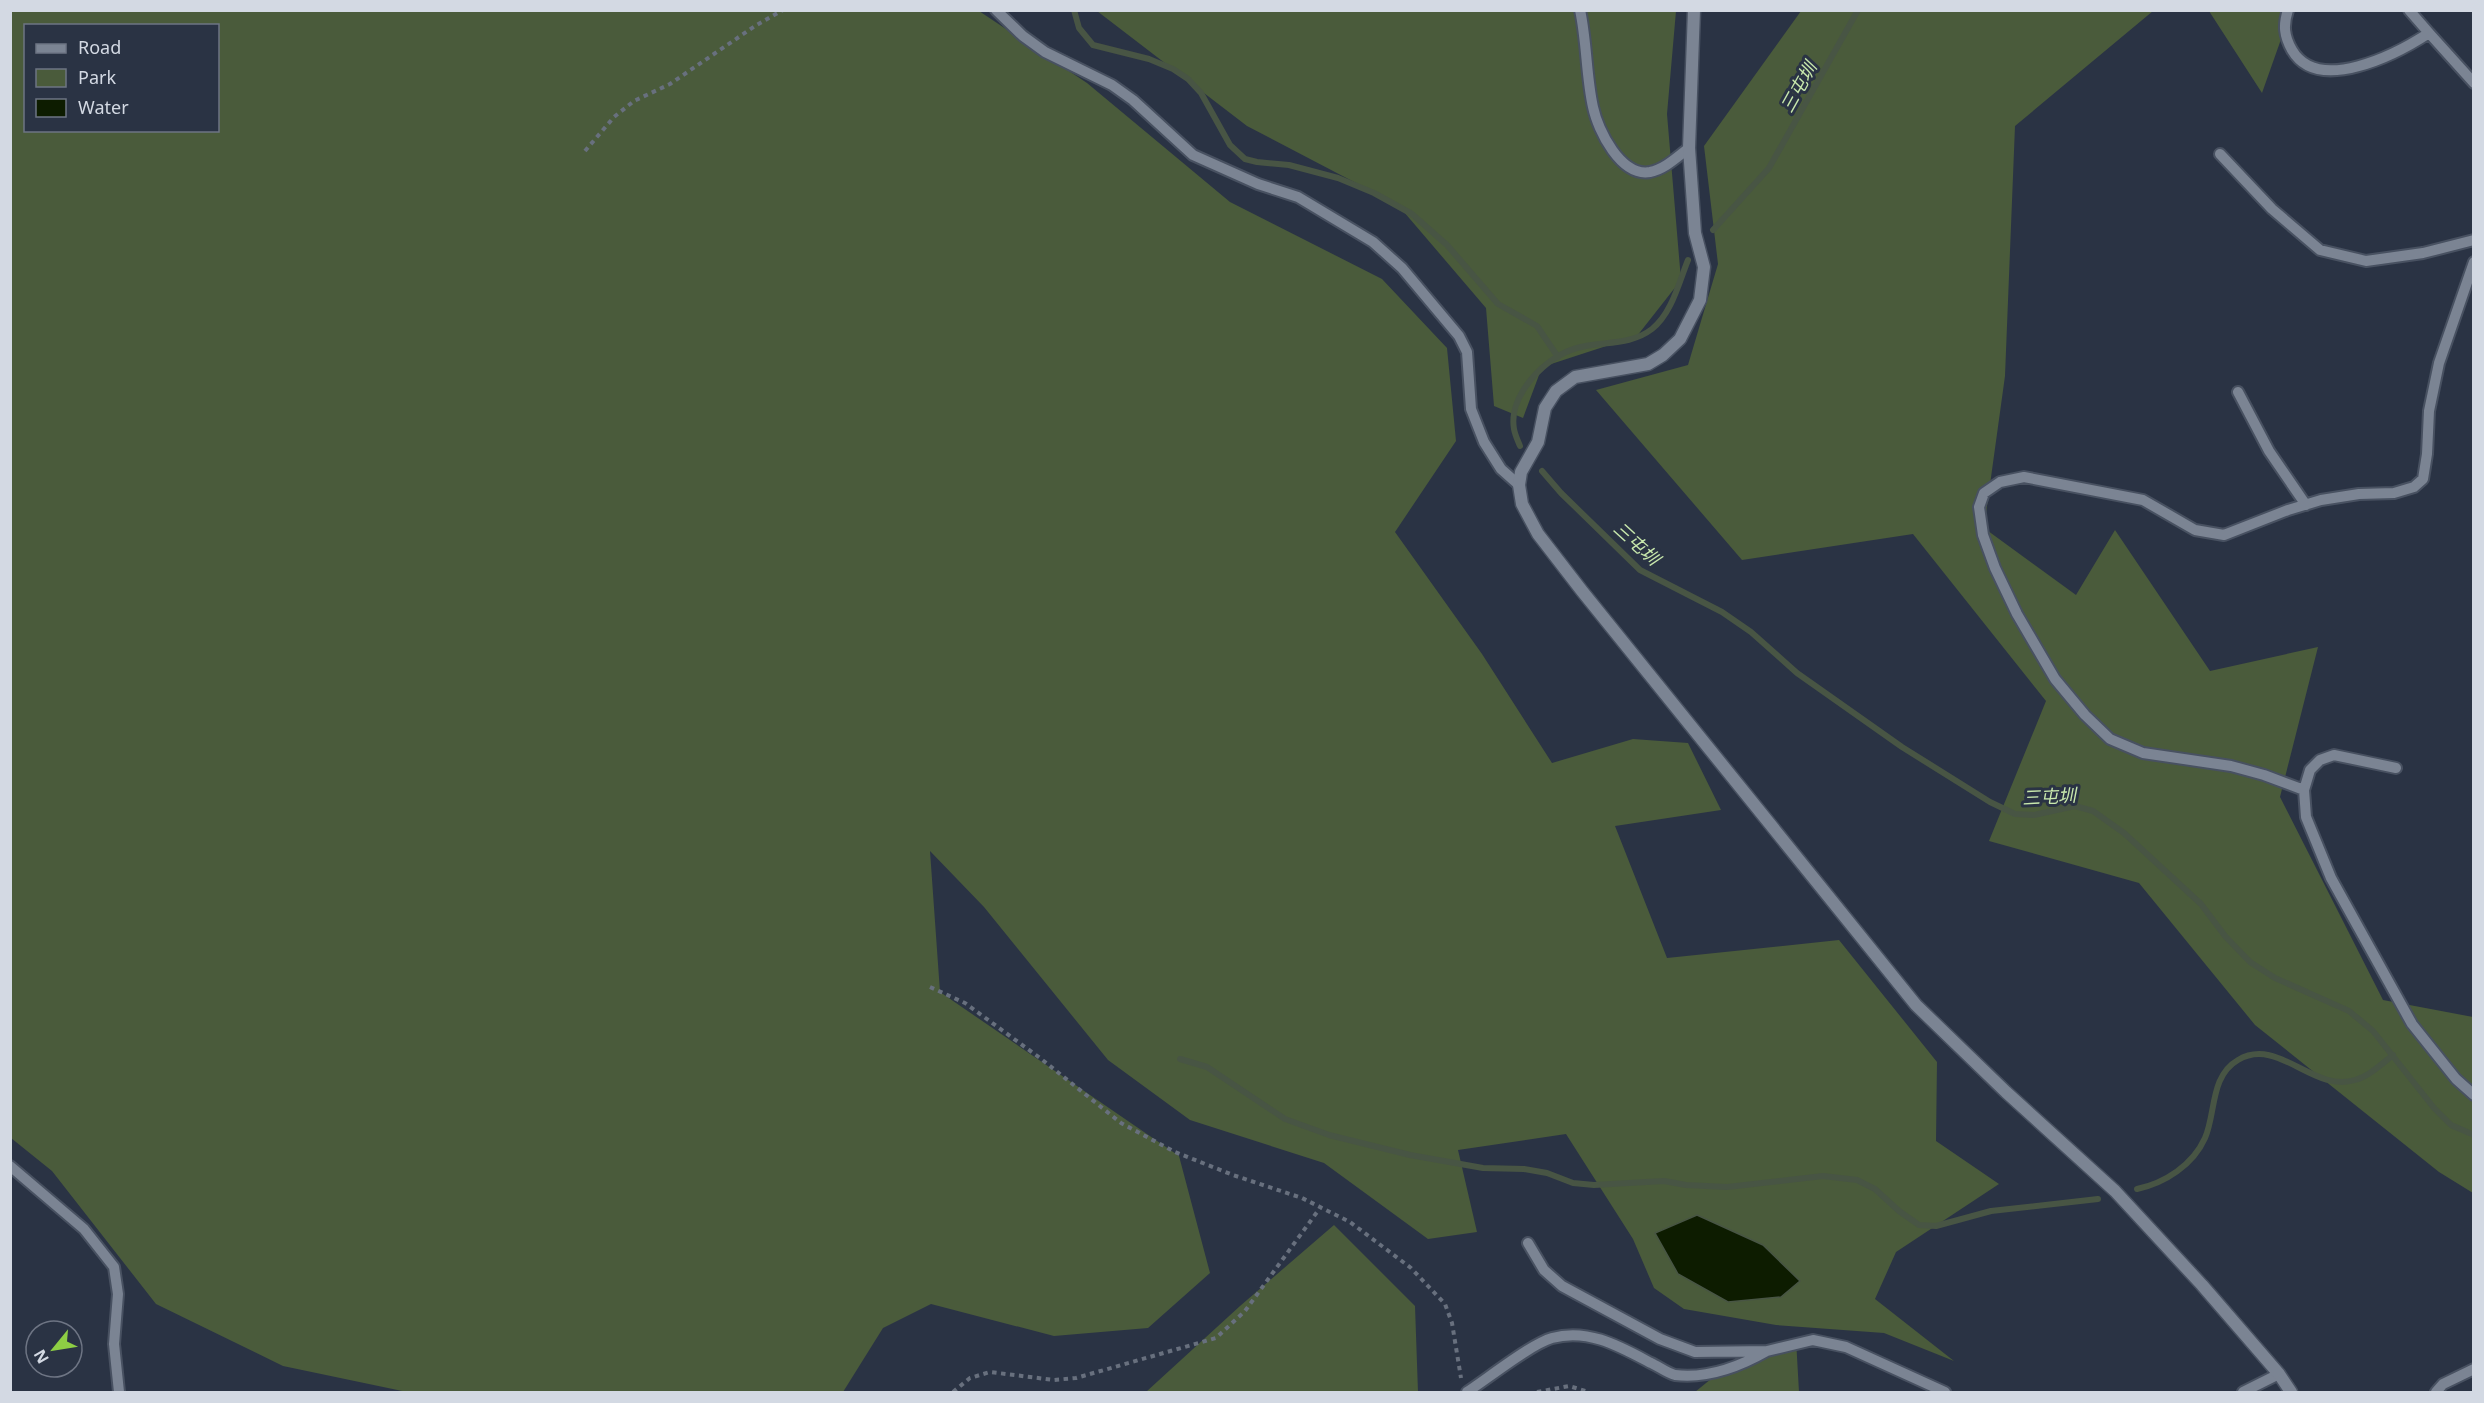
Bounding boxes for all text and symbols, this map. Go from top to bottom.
legend [24,24,219,132]
text: Road [78,35,121,59]
water label: 三屯圳 [1774,55,1823,116]
text: Park [78,65,116,89]
text: Water [78,95,129,119]
water label: 三屯圳 [1609,516,1667,572]
water label: 三屯圳 [2021,782,2080,809]
north arrow [24,1319,84,1379]
text: N [28,1345,54,1368]

